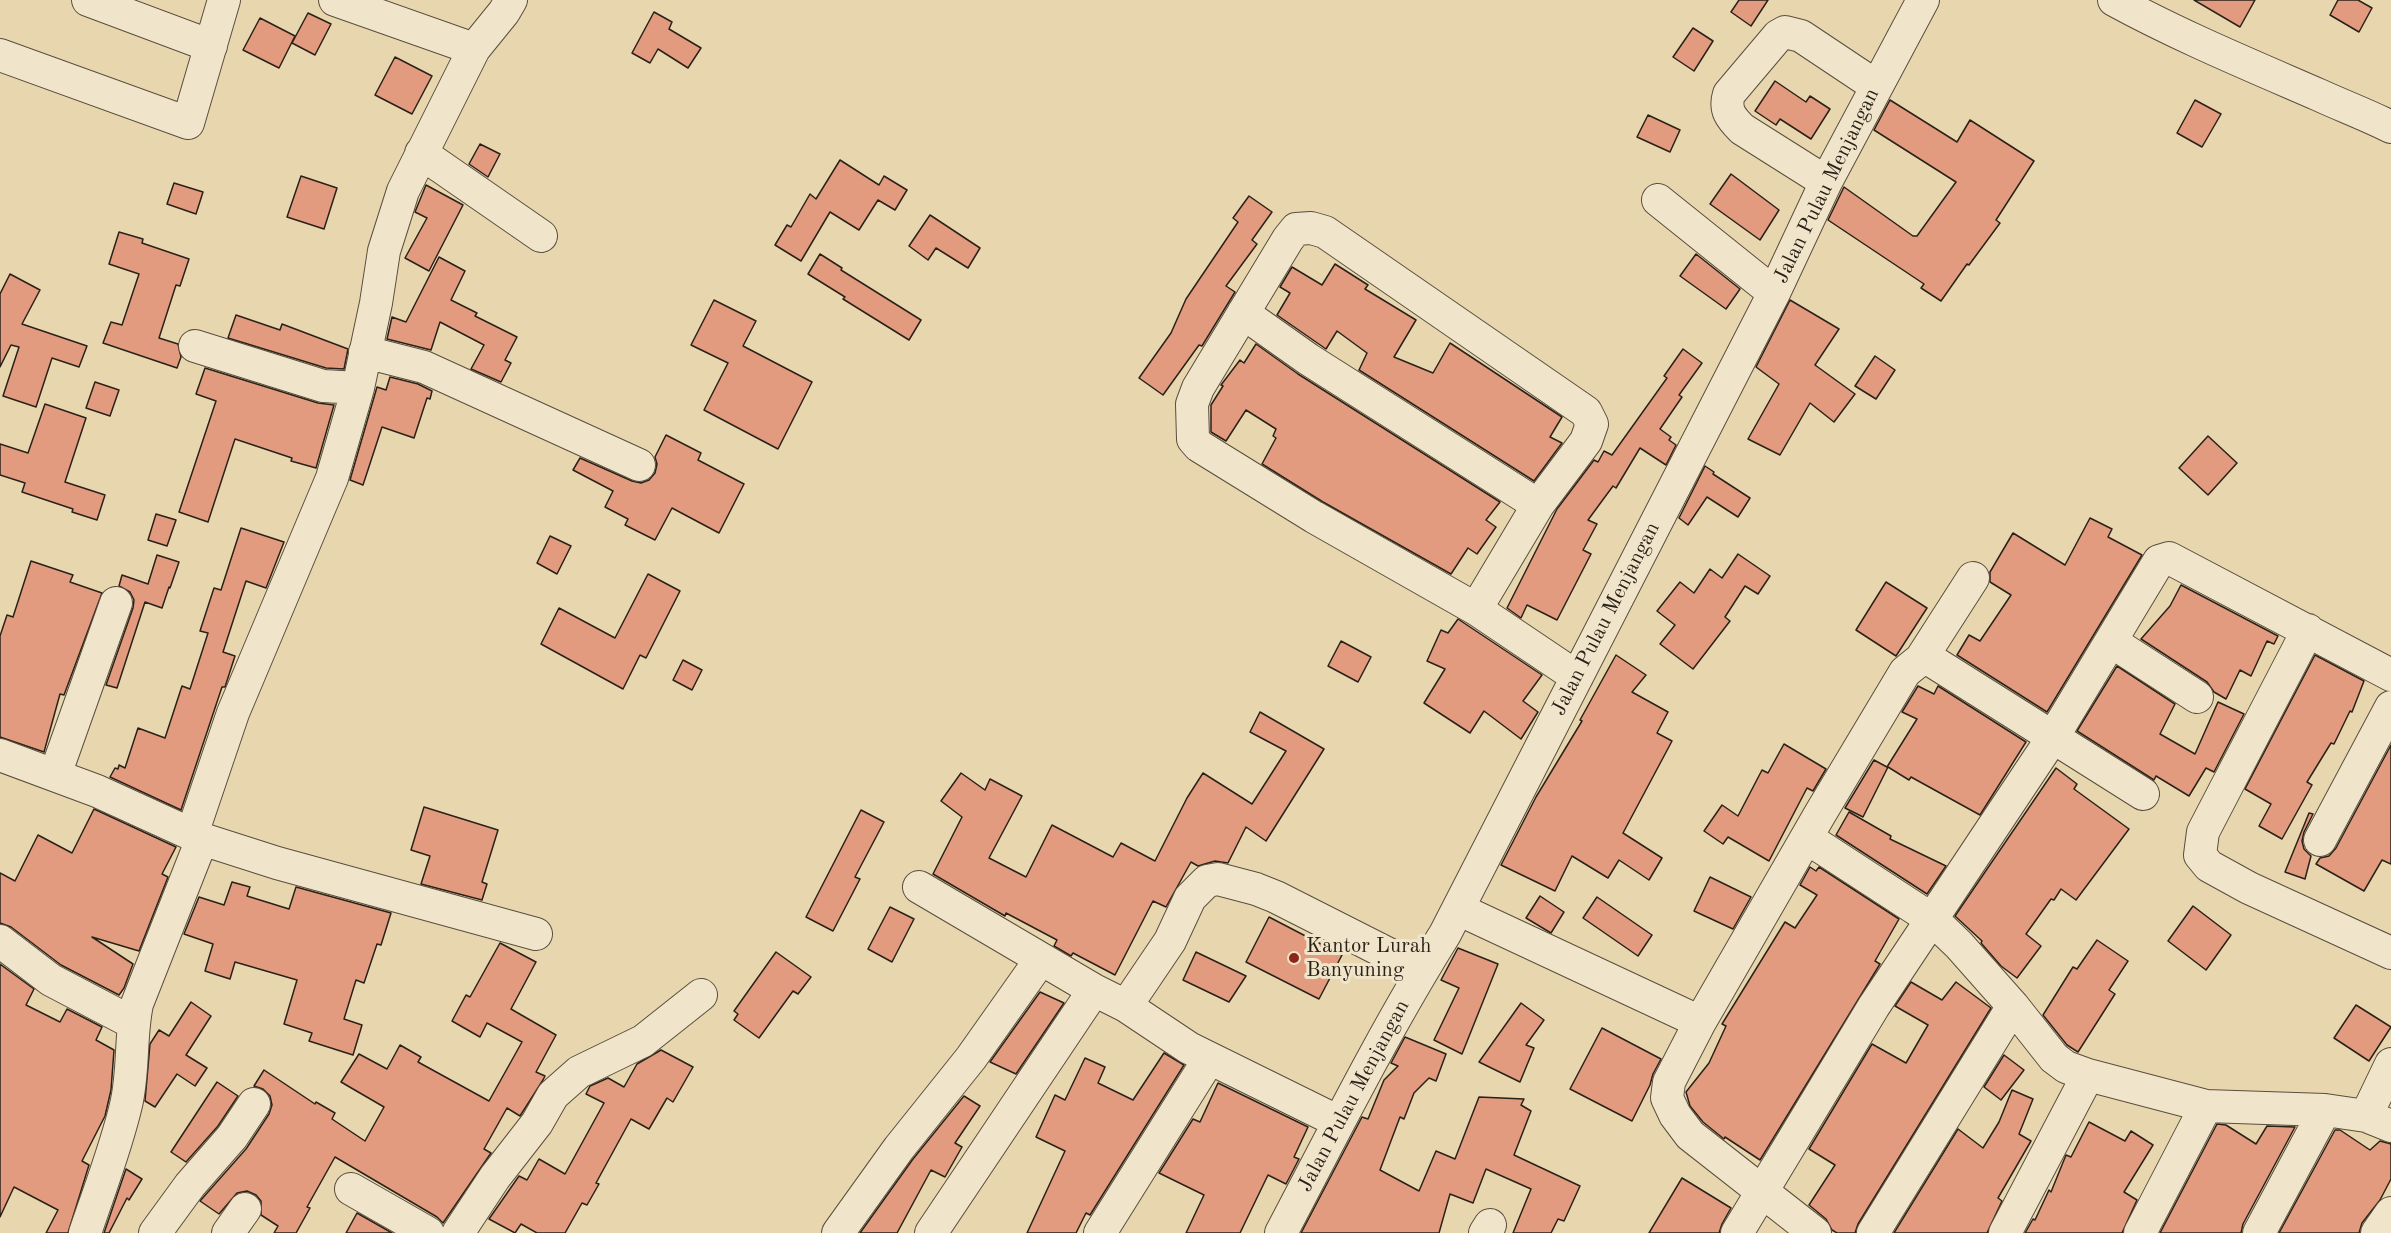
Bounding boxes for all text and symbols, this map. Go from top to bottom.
street label: Jalan Pulau Menjangan [1769,84,1885,288]
street label: Jalan Pulau Menjangan [1546,518,1666,720]
place label: Kantor Lurah Banyuning [1306,933,1432,983]
marker: Kantor Lurah Banyuning [1287,951,1301,965]
street label: Jalan Pulau Menjangan [1293,996,1415,1196]

